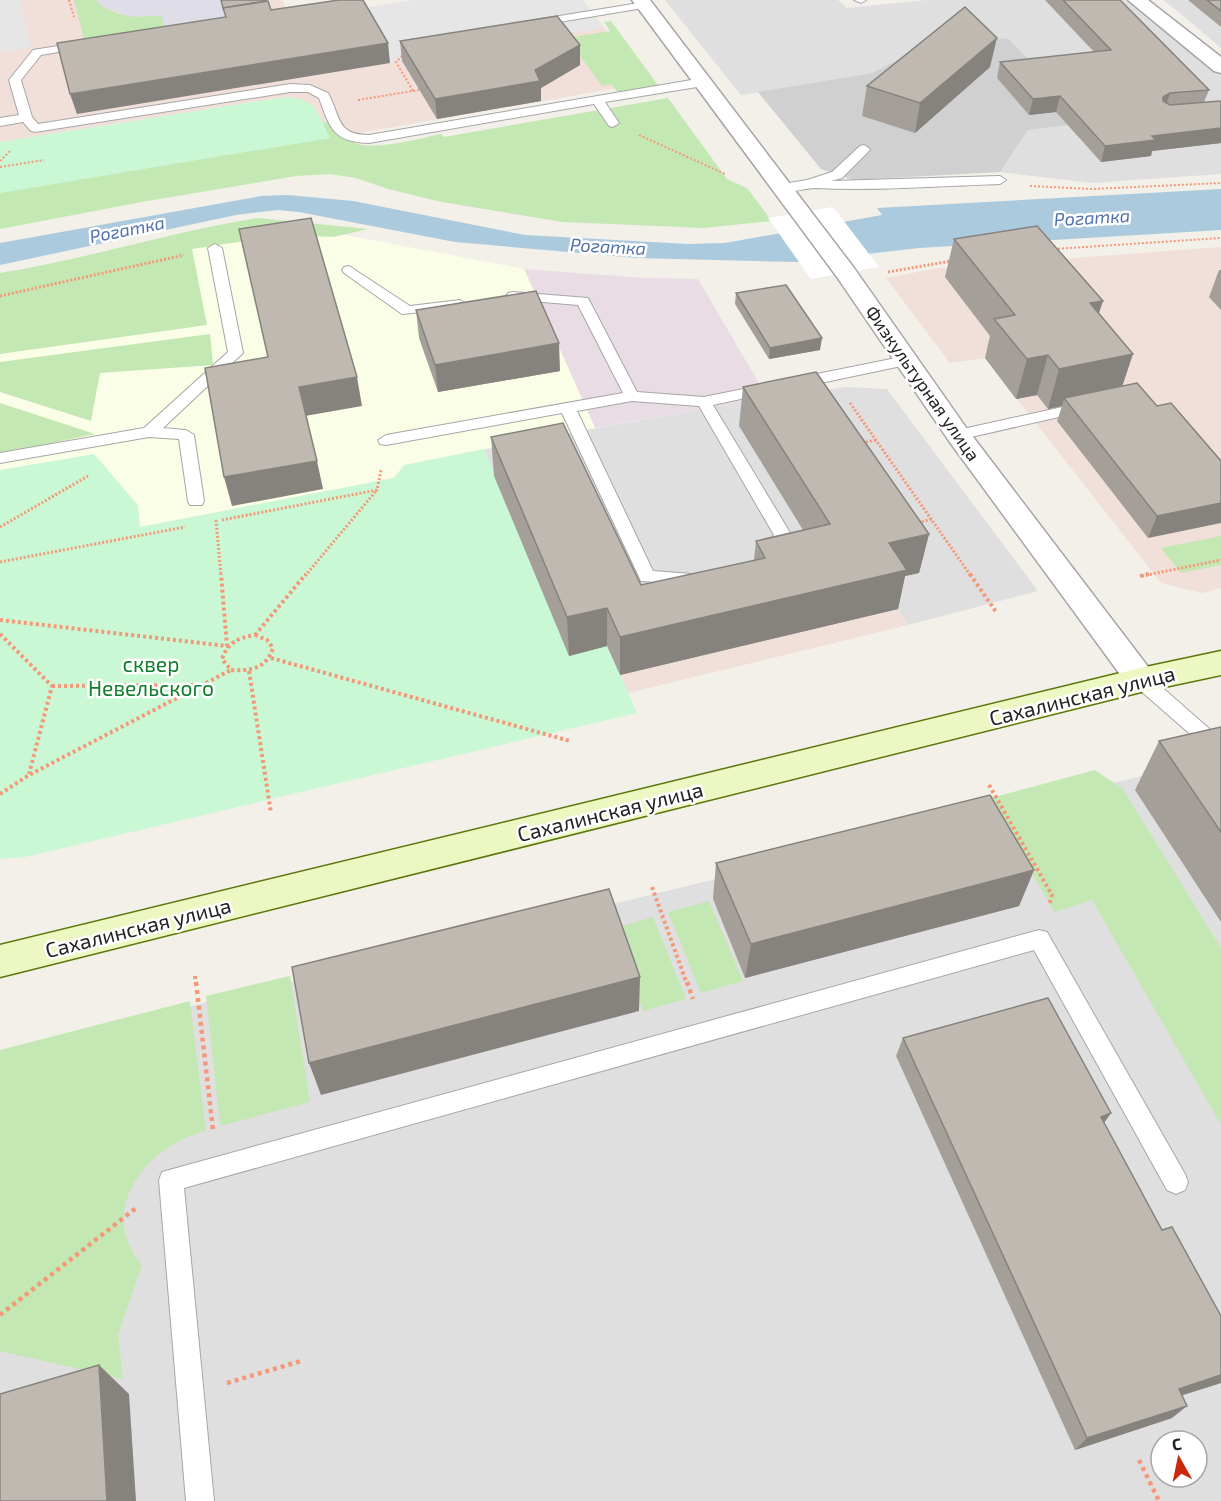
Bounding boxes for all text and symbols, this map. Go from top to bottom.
water label: Рогатка [1053,204,1131,230]
water label: Рогатка [88,211,166,247]
water label: Рогатка [569,233,647,259]
street label: Физкультурная улица [861,301,985,465]
park label: сквер Невельского [88,651,214,700]
street label: Сахалинская улица [987,660,1178,731]
street label: Сахалинская улица [515,776,706,847]
street label: Сахалинская улица [43,892,234,963]
north arrow [1149,1429,1209,1489]
text: С [1170,1434,1183,1454]

